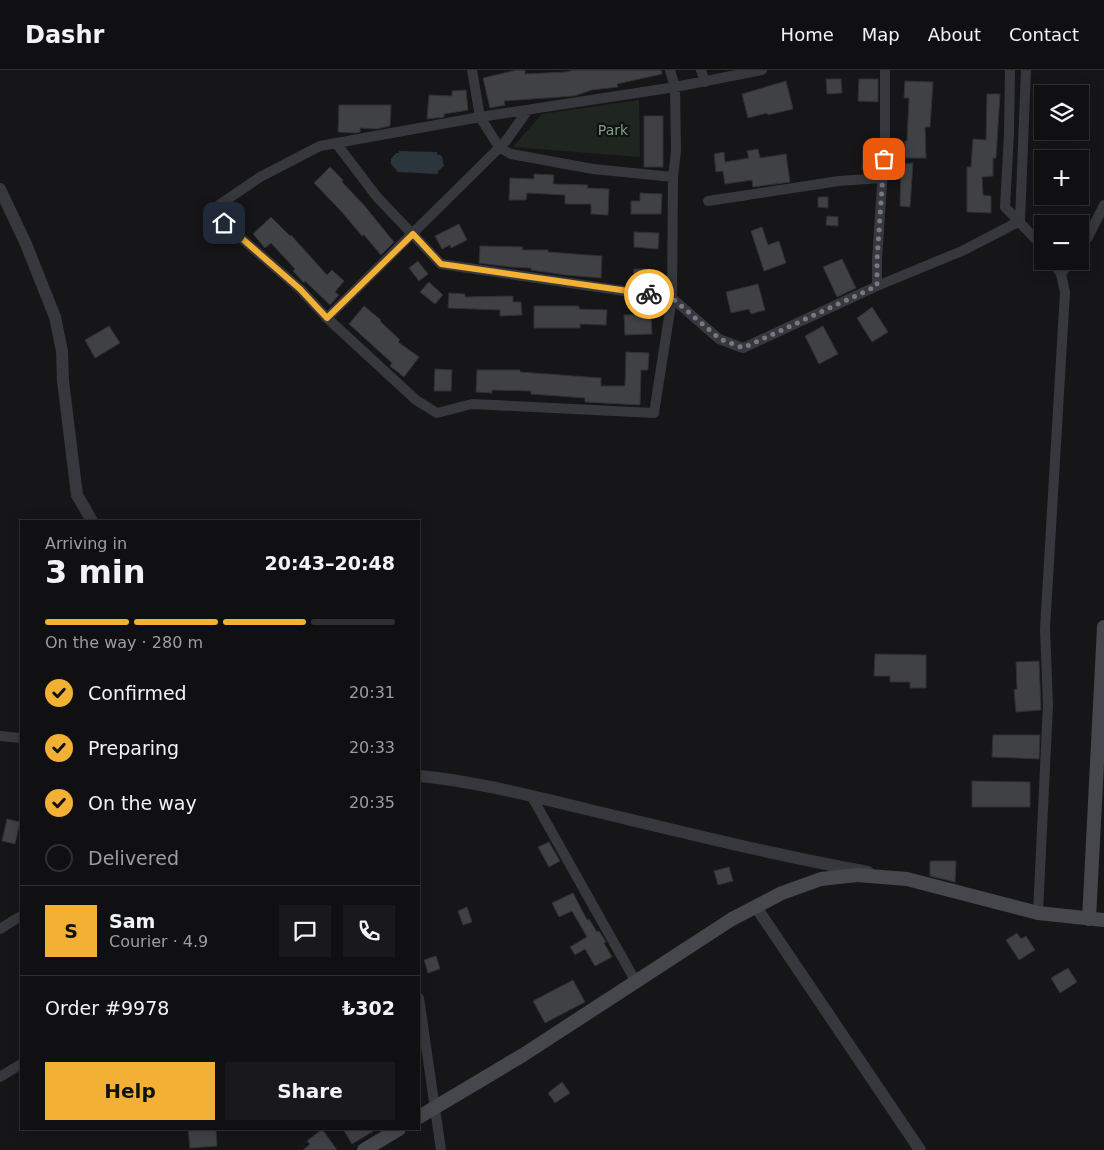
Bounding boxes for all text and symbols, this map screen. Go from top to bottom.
text: Dashr [25,21,104,49]
text: Home [781,24,834,45]
text: Map [862,24,900,45]
text: About [928,24,981,45]
text: Contact [1009,24,1079,45]
map controls [1034,85,1089,270]
button: layers [1034,85,1089,140]
park label: Park [598,122,629,138]
pin [863,138,905,180]
icon: bag [870,145,898,173]
button: + [1034,150,1089,205]
pin [203,202,245,244]
icon: home [210,209,238,237]
button: − [1034,215,1089,270]
courier [624,269,674,319]
icon: bike [635,280,663,308]
text: Arriving in [45,534,127,553]
text: 20:43–20:48 [265,552,395,574]
text: 3 min [45,553,146,591]
text: On the way · 280 m [45,633,203,652]
icon: check [45,679,73,707]
text: Confirmed [88,682,187,704]
text: 20:31 [349,683,395,702]
icon: check [45,734,73,762]
text: Preparing [88,737,179,759]
text: 20:33 [349,738,395,757]
icon: check [45,789,73,817]
text: On the way [88,792,197,814]
text: 20:35 [349,793,395,812]
text: Delivered [88,847,179,869]
button: chat [279,905,331,957]
button: phone [343,905,395,957]
text: Sam [109,910,155,932]
text: S [64,920,78,942]
text: Courier · 4.9 [109,932,208,951]
text: Order #9978 [45,997,169,1019]
text: ₺302 [342,997,395,1019]
button: Help [45,1062,215,1120]
button: Share [225,1062,395,1120]

